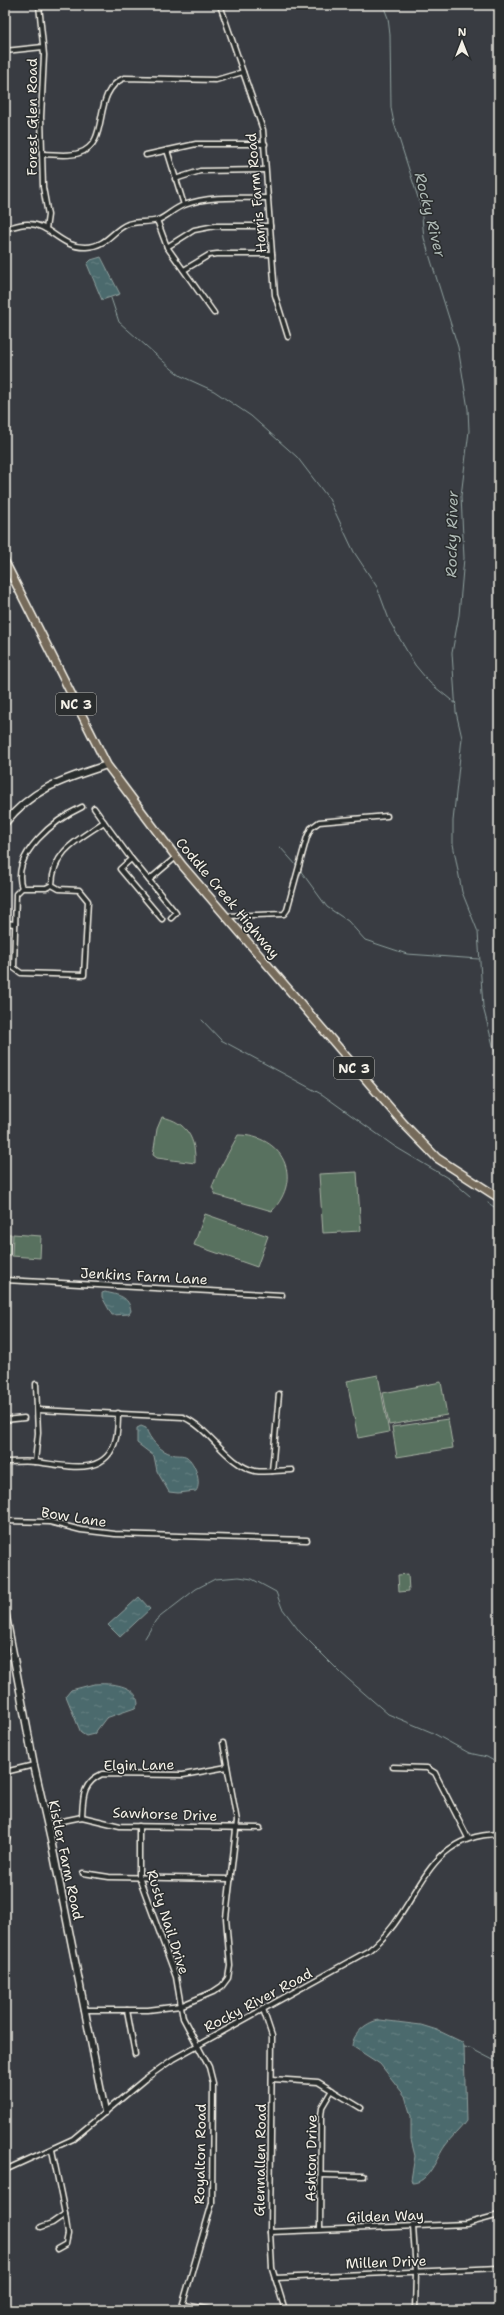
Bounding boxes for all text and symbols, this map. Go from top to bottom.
north arrow [442,22,482,62]
text: N [458,25,467,40]
street label: Forest Glen Road [23,58,41,176]
street label: Harris Farm Road [242,132,270,254]
water label: Rocky River [410,170,450,261]
water label: Rocky River [441,489,463,578]
road number: NC 3 [56,693,96,715]
street label: Coddle Creek Highway [172,834,284,962]
road number: NC 3 [334,1057,374,1079]
street label: Jenkins Farm Lane [80,1264,208,1288]
street label: Bow Lane [40,1503,108,1531]
street label: Elgin Lane [103,1755,175,1775]
street label: Kistler Farm Road [45,1798,88,1922]
street label: Sawhorse Drive [112,1803,218,1825]
street label: Rusty Nail Drive [143,1867,193,1977]
street label: Rocky River Road [201,1964,315,2036]
street label: Royalton Road [190,2103,210,2205]
street label: Glennallen Road [250,2103,270,2217]
street label: Ashton Drive [301,2114,321,2202]
street label: Gilden Way [346,2206,424,2226]
street label: Millen Drive [345,2252,427,2272]

